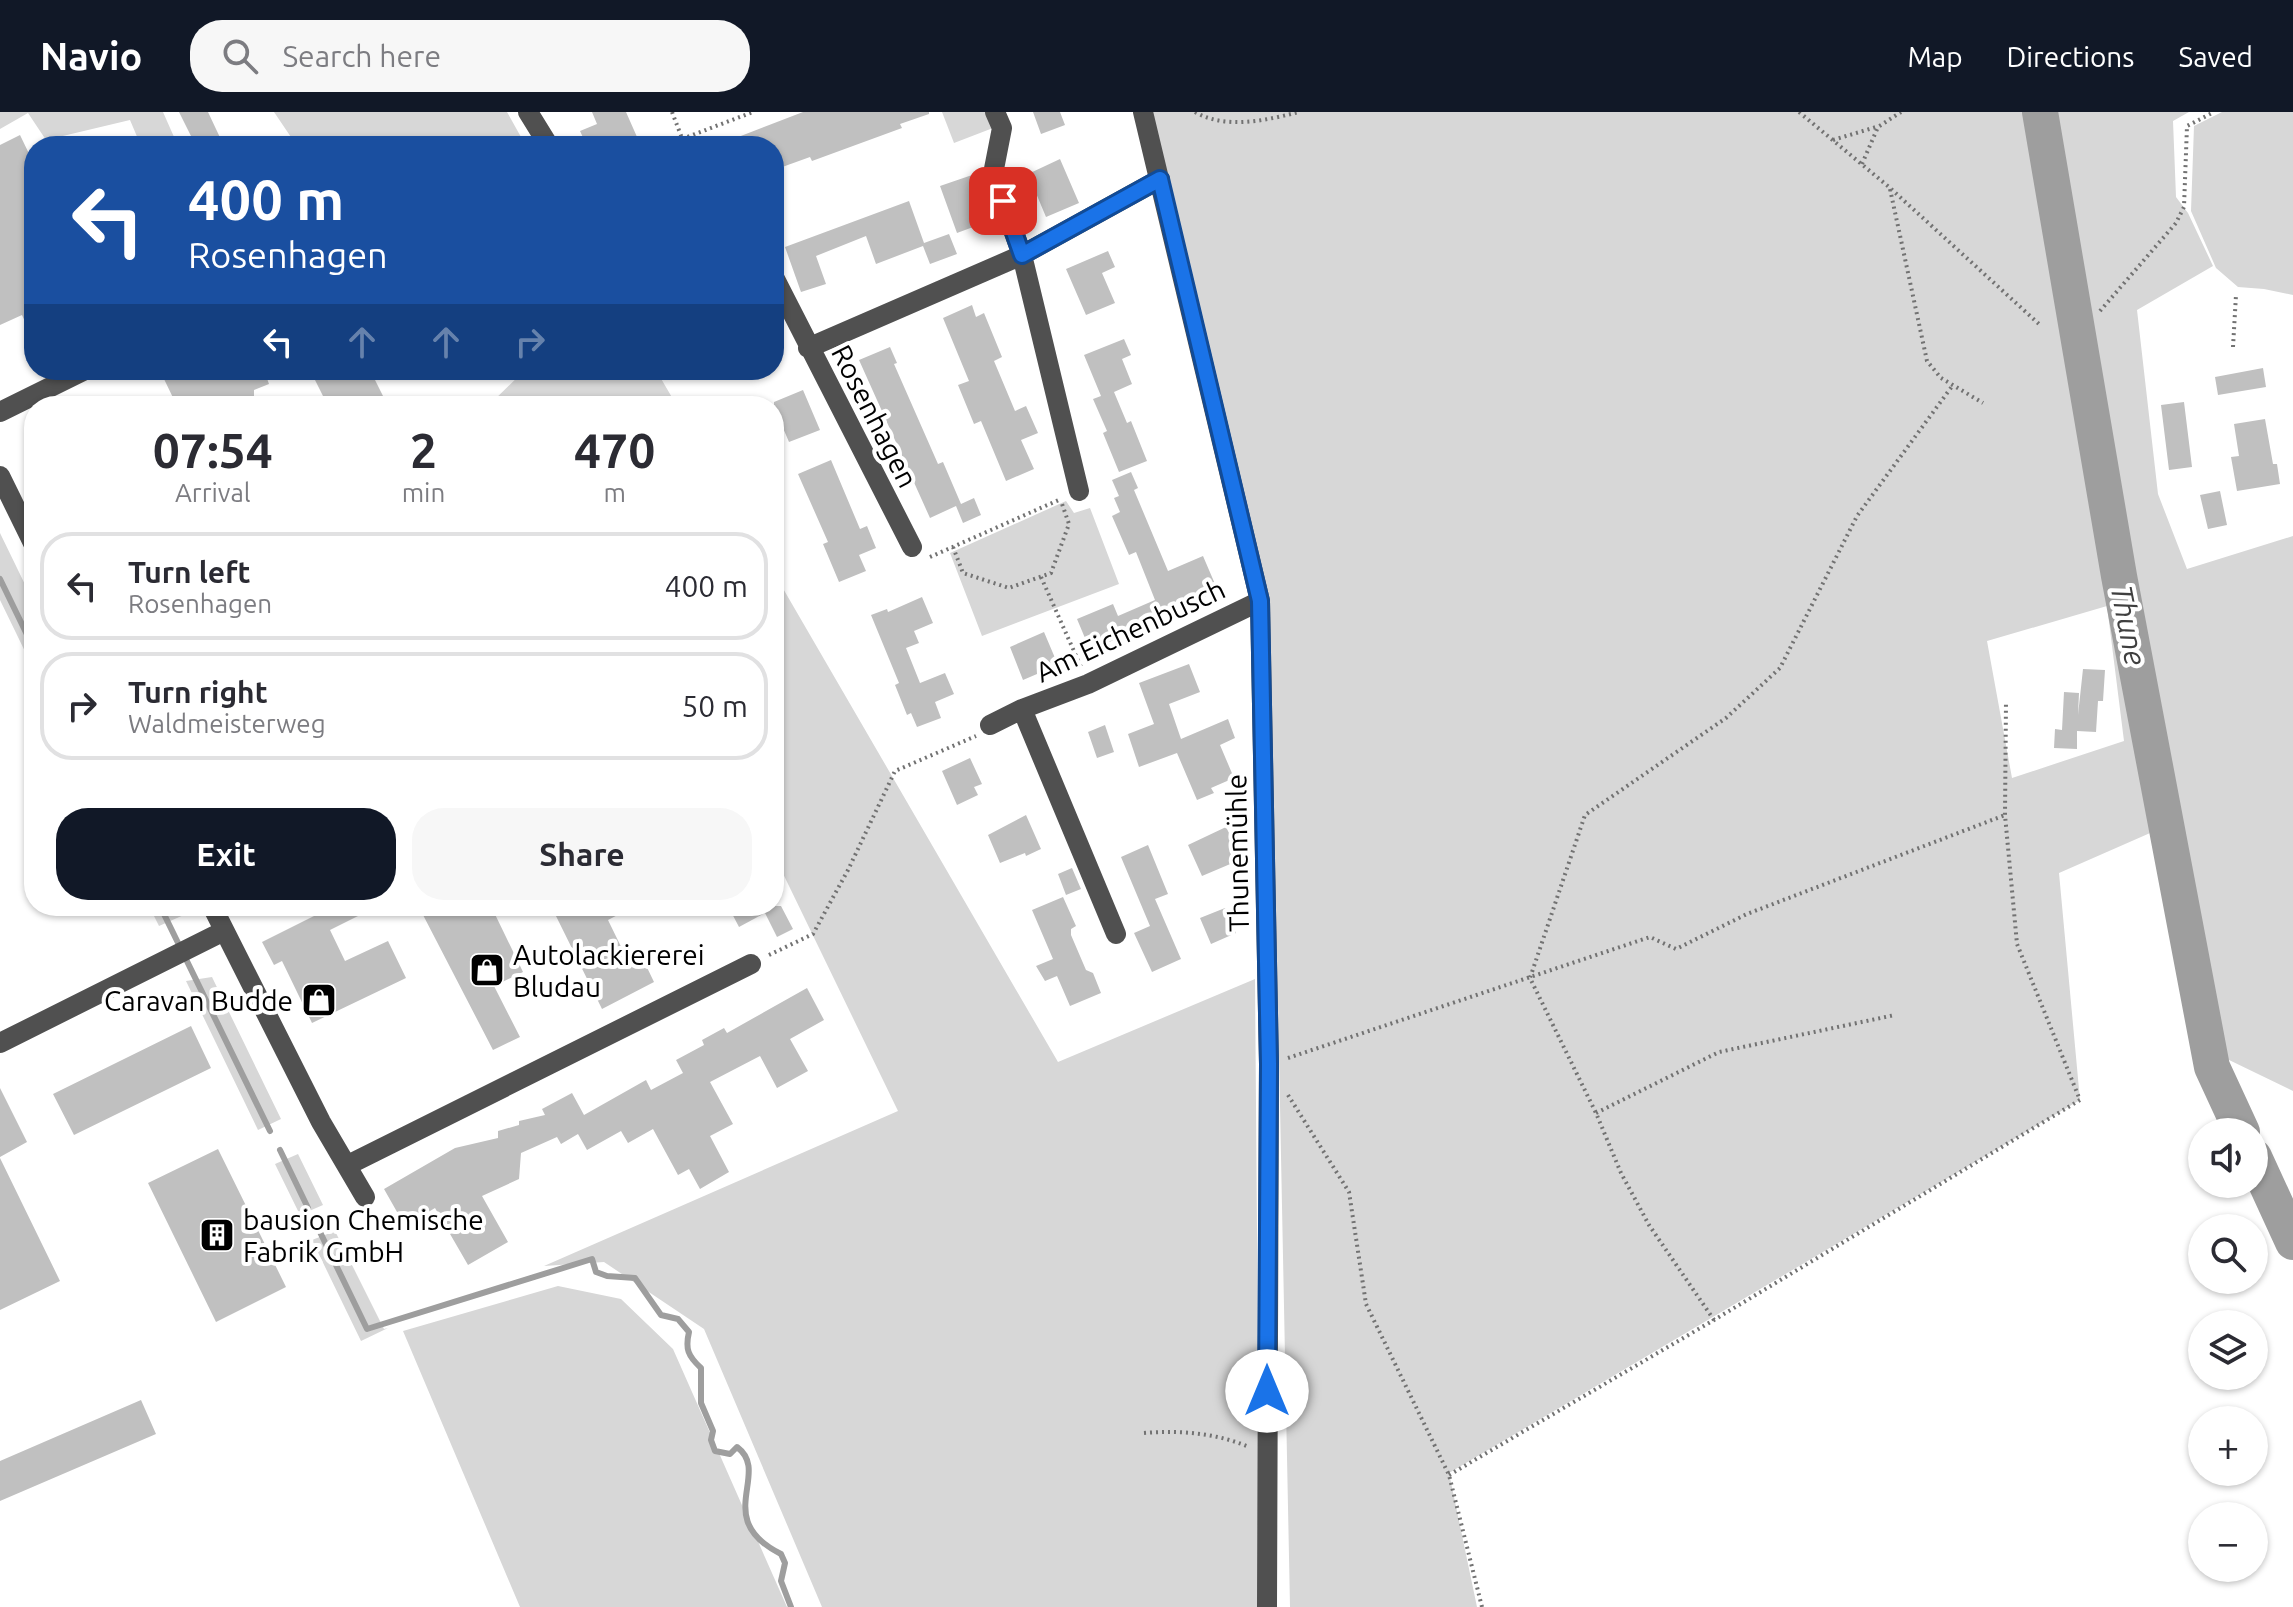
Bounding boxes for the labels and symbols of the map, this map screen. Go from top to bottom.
pin [969,167,1037,235]
street label: Rosenhagen [826,340,924,492]
street label: Am Eichenbusch [1030,573,1230,687]
water label: Thune [2105,582,2153,668]
street label: Thunemühle [1220,774,1254,932]
place label: Autolackiererei Bludau [513,939,705,1002]
shop icon: Autolackiererei Bludau [468,951,506,989]
shop icon: Caravan Budde [300,981,338,1019]
place label: Caravan Budde [104,985,293,1016]
place label: bausion Chemische Fabrik GmbH [243,1204,484,1267]
building icon: bausion Chemische Fabrik GmbH [198,1216,236,1254]
position arrow [1225,1349,1309,1433]

